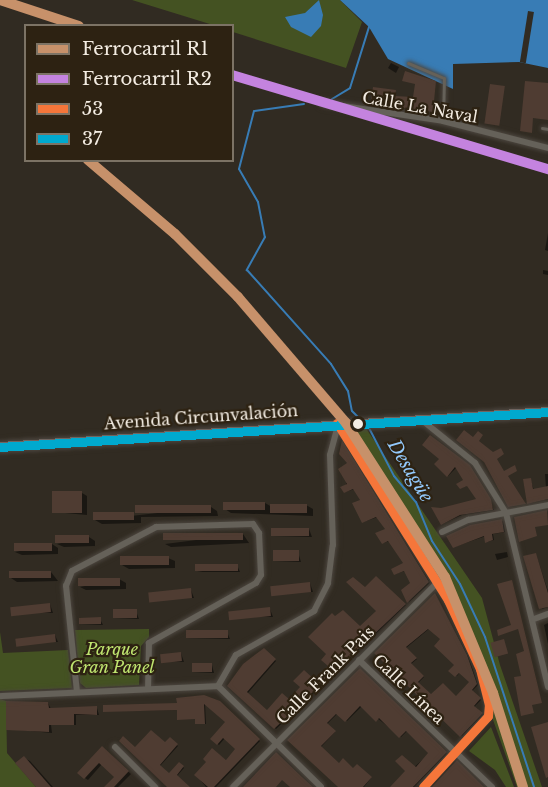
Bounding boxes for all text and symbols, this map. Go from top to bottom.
legend [24,24,234,162]
text: Ferrocarril R1 [82,38,209,60]
text: Ferrocarril R2 [82,68,212,90]
street label: Calle La Naval [361,87,479,127]
text: 53 [82,98,103,120]
text: 37 [82,128,102,150]
street label: Avenida Circunvalación [103,401,299,433]
unlabelled marker [352,418,364,430]
water label: Desagüe [383,436,437,506]
street label: Calle Frank Pais [272,622,378,728]
park label: Parque Gran Panel [69,639,155,677]
street label: Calle Línea [369,650,449,728]

